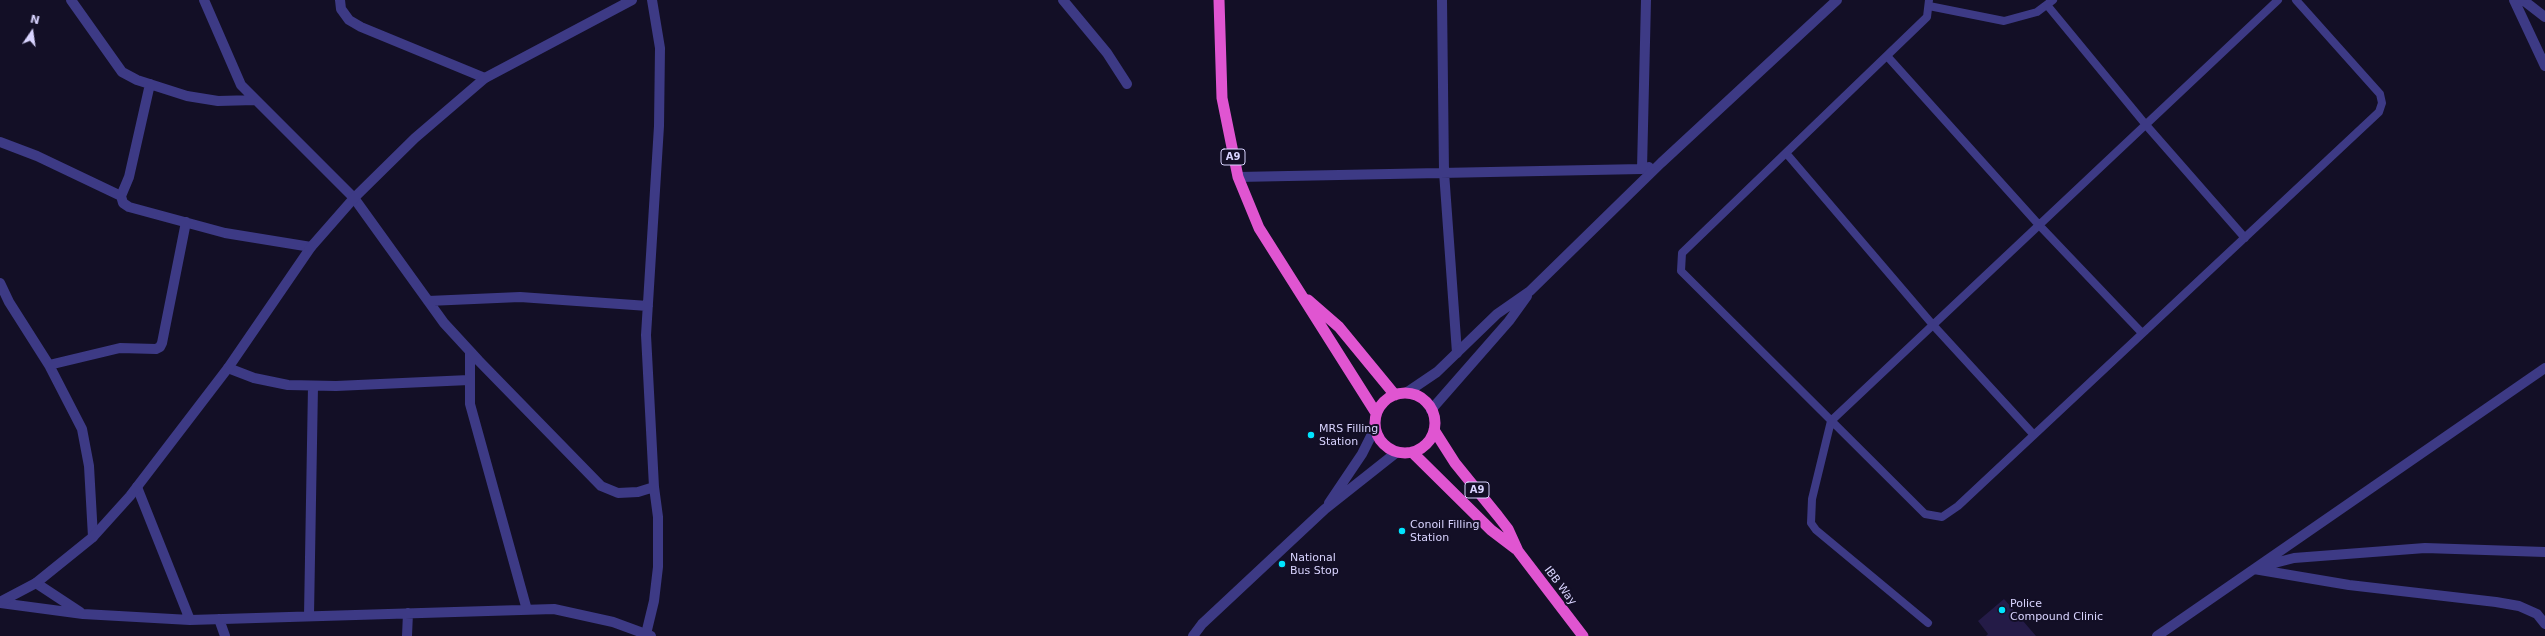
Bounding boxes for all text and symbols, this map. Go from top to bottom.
north arrow [12,12,52,52]
text: N [29,12,41,27]
road number: A9 [1221,149,1245,165]
place label: MRS Filling Station [1319,422,1378,448]
marker: MRS Filling Station [1306,430,1316,440]
road number: A9 [1465,482,1489,498]
place label: Conoil Filling Station [1410,518,1479,544]
marker: Conoil Filling Station [1397,526,1407,536]
place label: National Bus Stop [1290,551,1339,577]
marker: National Bus Stop [1277,559,1287,569]
street label: IBB Way [1541,564,1579,608]
place label: Police Compound Clinic [2010,597,2103,623]
marker: Police Compound Clinic [1997,605,2007,615]

